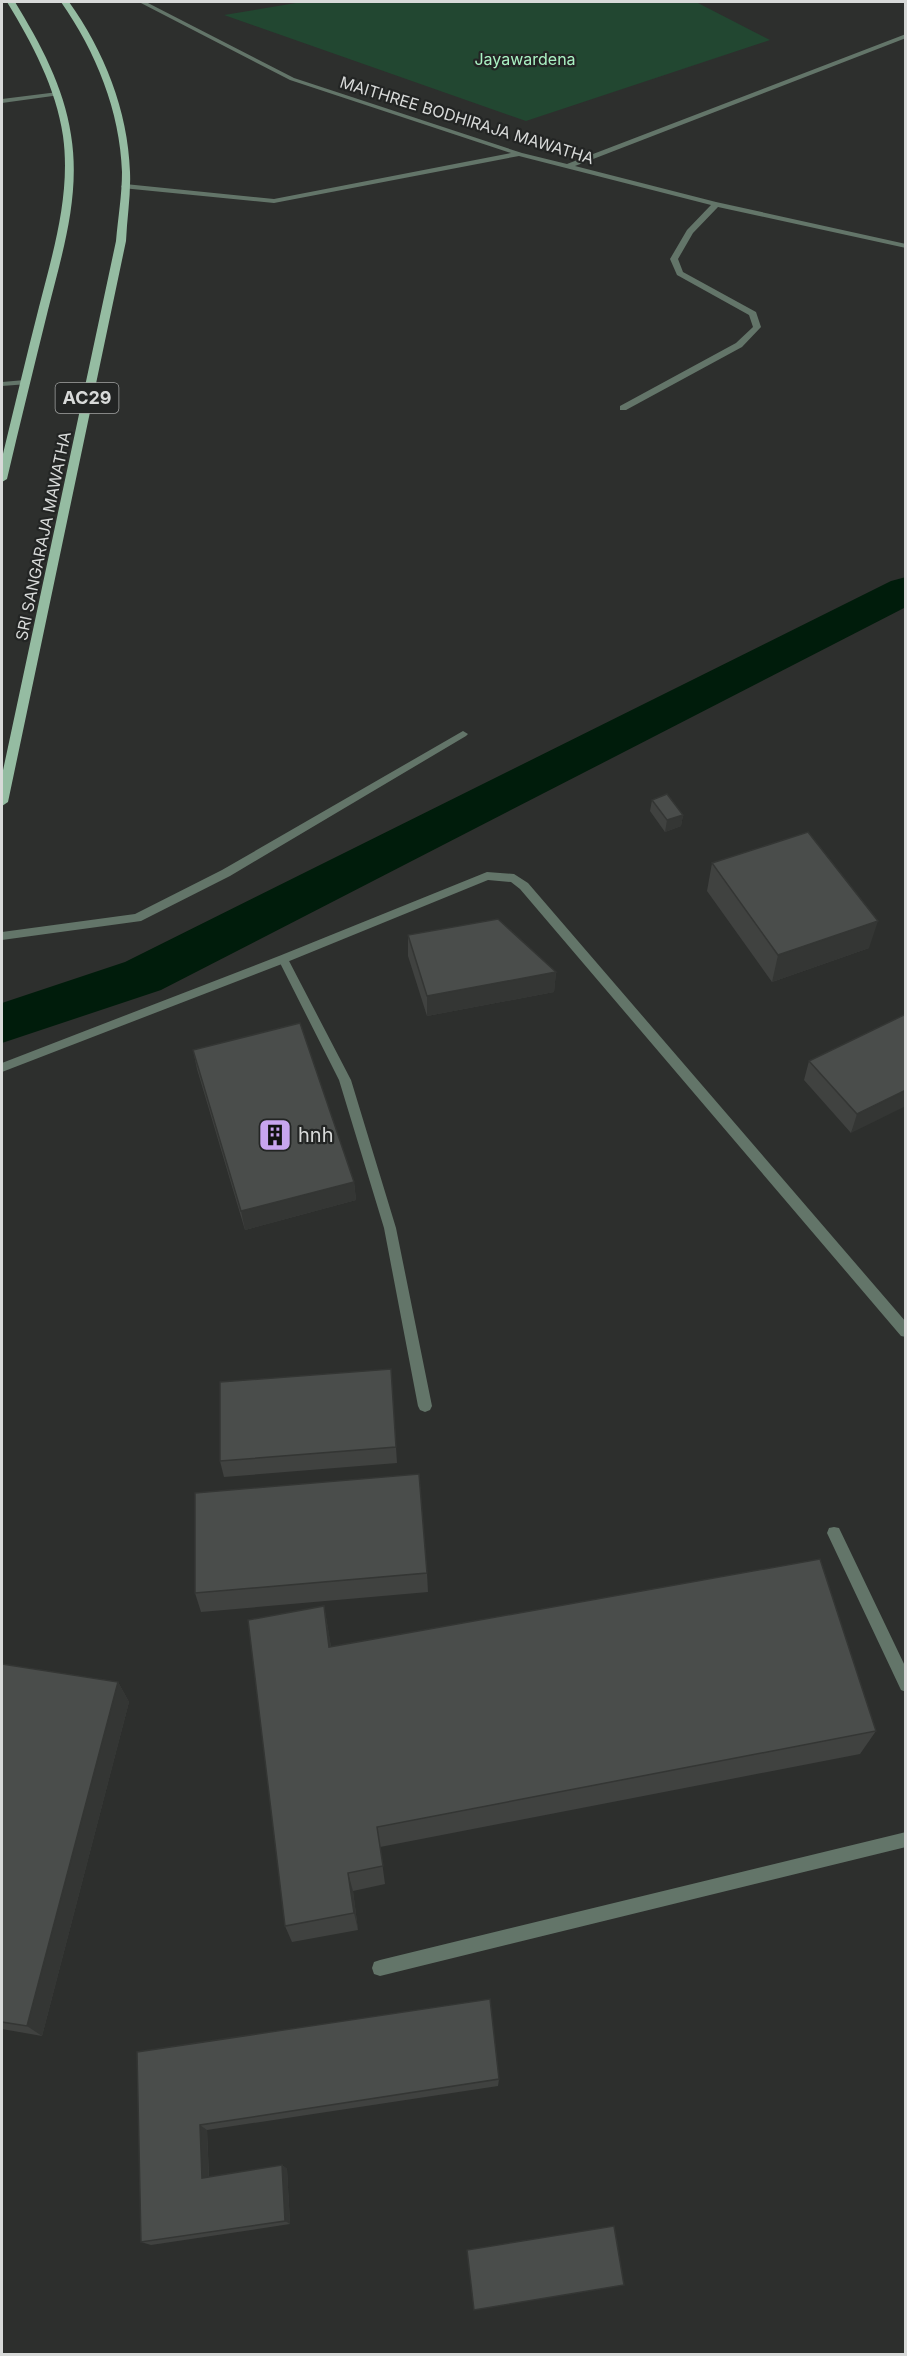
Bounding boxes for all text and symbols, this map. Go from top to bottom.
park label: Jayawardena [474,49,576,69]
street label: MAITHREE BODHIRAJA MAWATHA [338,72,596,168]
road number: AC29 [56,383,118,413]
street label: SRI SANGARAJA MAWATHA [11,430,75,642]
building icon: hnh [257,1117,293,1153]
place label: hnh [298,1123,333,1147]

